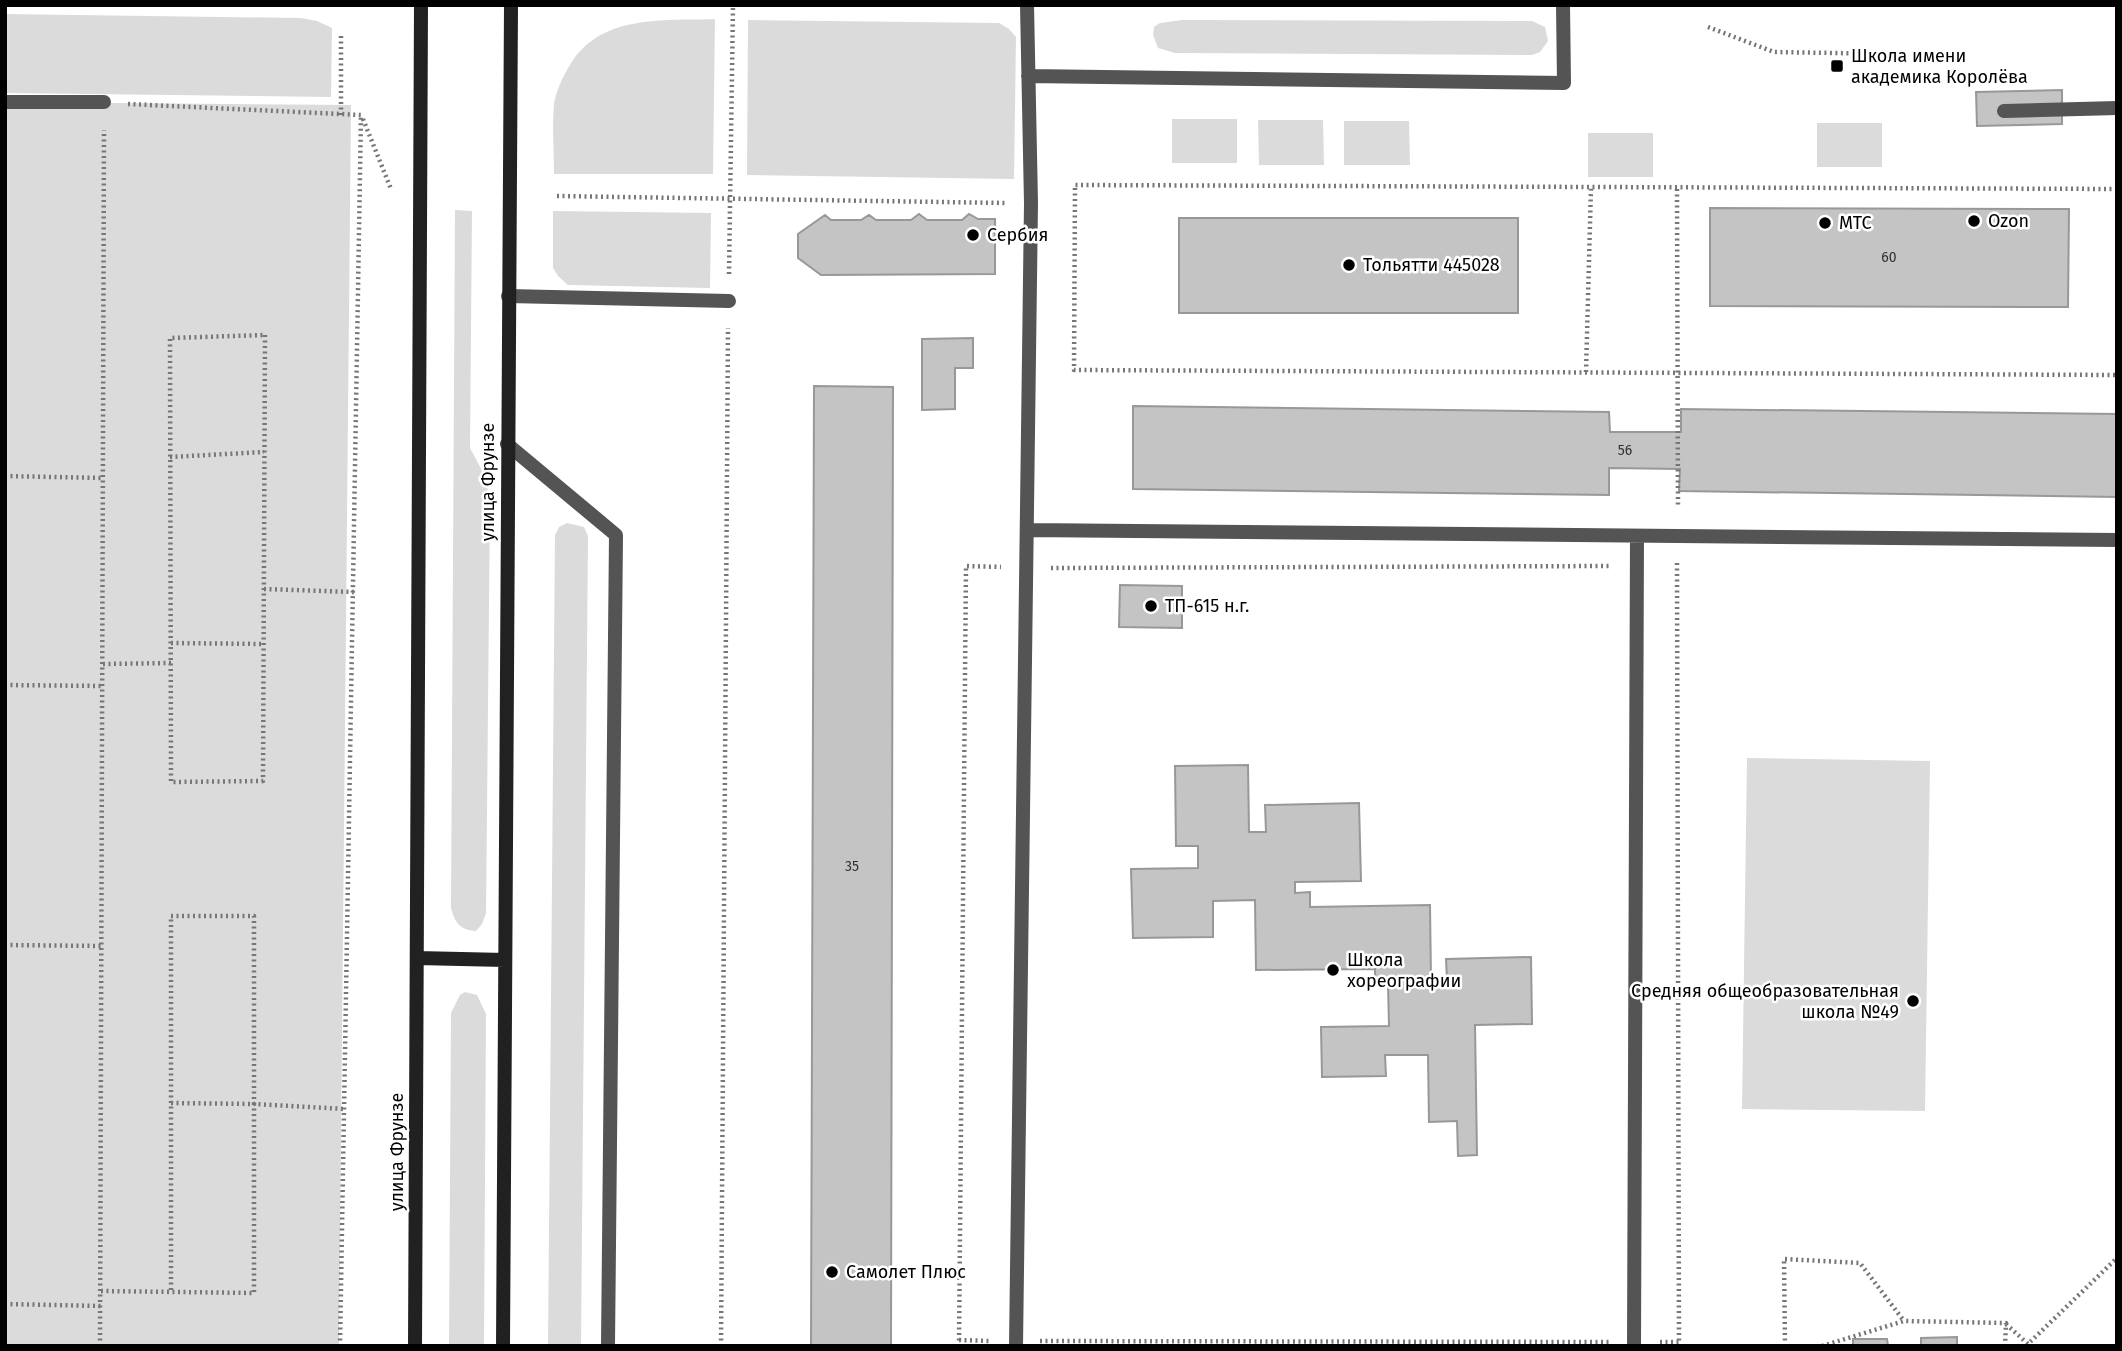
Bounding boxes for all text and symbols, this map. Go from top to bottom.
place label: Школа имени академика Королёва [1851,45,2028,88]
marker: Школа имени академика Королёва [1829,58,1845,74]
place label: Ozon [1988,210,2029,232]
place label: МТС [1839,212,1872,234]
marker: Ozon [1966,213,1982,229]
marker: МТС [1817,215,1833,231]
place label: Сербия [987,224,1048,246]
marker: Сербия [965,227,981,243]
house number: 60 [1881,249,1897,266]
place label: Тольятти 445028 [1363,254,1500,276]
marker: Тольятти 445028 [1341,257,1357,273]
street label: улица Фрунзе [477,423,499,541]
house number: 56 [1618,442,1632,459]
place label: ТП-615 н.г. [1165,595,1249,617]
marker: ТП-615 н.г. [1143,598,1159,614]
house number: 35 [845,858,859,875]
place label: Школа хореографии [1347,949,1461,992]
marker: Школа хореографии [1325,962,1341,978]
place label: Средняя общеобразовательная школа №49 [1631,980,1899,1023]
marker: Средняя общеобразовательная школа №49 [1905,993,1921,1009]
street label: улица Фрунзе [386,1093,408,1211]
place label: Самолет Плюс [846,1261,966,1283]
marker: Самолет Плюс [824,1264,840,1280]

